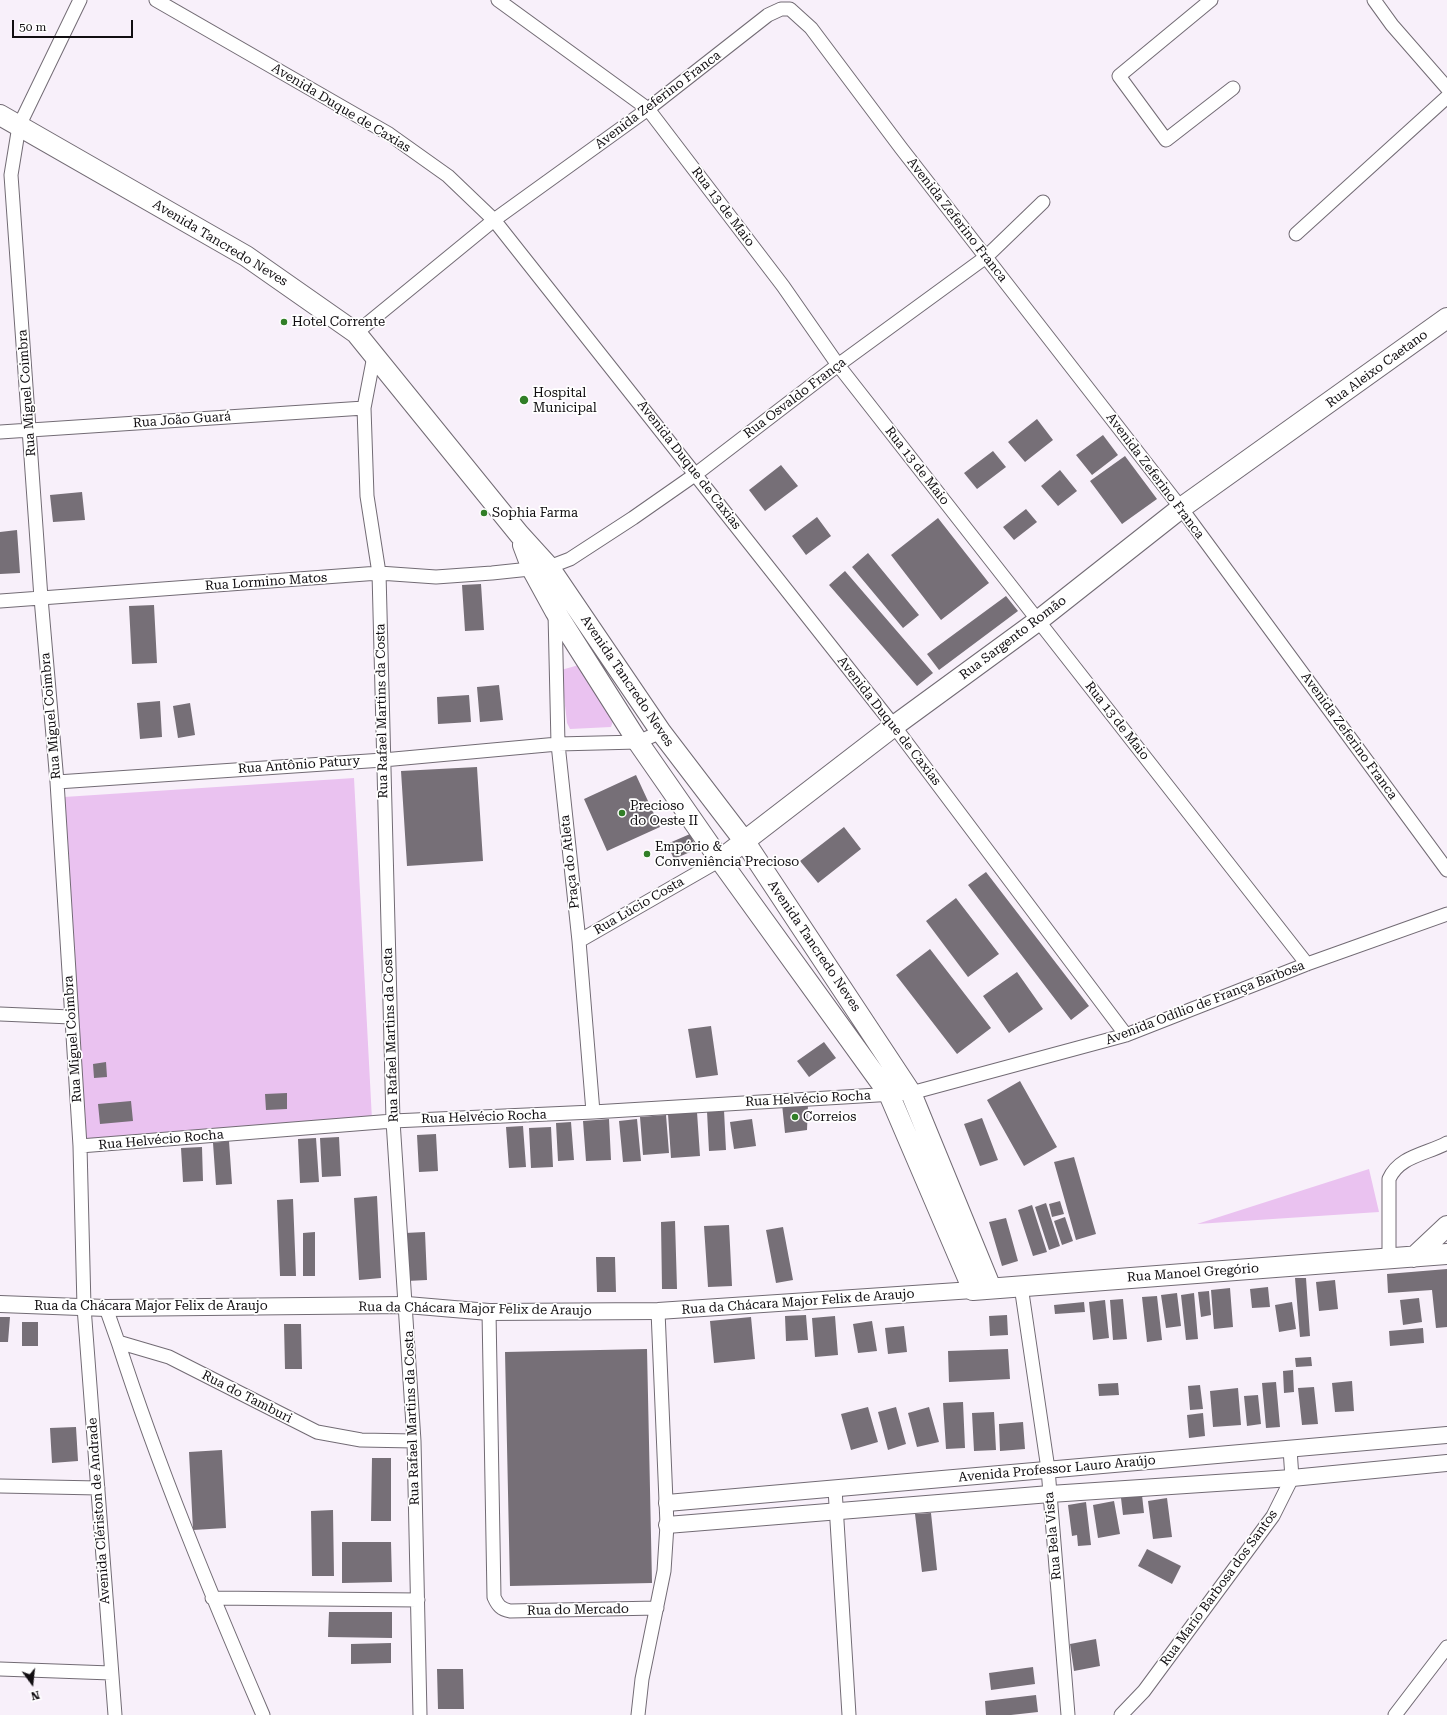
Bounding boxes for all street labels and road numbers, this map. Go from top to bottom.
street label: Avenida Zeferino Franca [592,48,724,152]
street label: Avenida Duque de Caxias [269,60,413,156]
street label: Avenida Zeferino Franca [904,155,1010,285]
street label: Rua 13 de Maio [688,164,758,250]
street label: Avenida Tancredo Neves [150,196,290,290]
street label: Rua Aleixo Caetano [1323,327,1431,411]
street label: Rua Miguel Coimbra [15,329,39,457]
street label: Rua Osvaldo França [741,354,849,442]
street label: Avenida Duque de Caxias [634,397,744,533]
street label: Rua João Guará [132,409,232,431]
street label: Avenida Zeferino Franca [1103,410,1207,542]
street label: Rua 13 de Maio [882,424,952,508]
street label: Rua Lormino Matos [204,570,328,594]
street label: Rua Sargento Romão [957,593,1069,683]
street label: Avenida Tancredo Neves [577,613,677,749]
street label: Rua Rafael Martins da Costa [373,623,391,799]
street label: Rua Miguel Coimbra [38,652,64,780]
street label: Avenida Duque de Caxias [834,653,944,789]
street label: Avenida Zeferino Franca [1298,669,1400,803]
street label: Rua 13 de Maio [1082,679,1152,763]
street label: Rua Antônio Patury [237,753,361,777]
street label: Praça do Atleta [557,814,583,910]
street label: Rua Lúcio Costa [591,874,687,938]
street label: Avenida Tancredo Neves [764,878,864,1014]
street label: Rua Rafael Martins da Costa [380,947,402,1123]
street label: Avenida Odílio de França Barbosa [1103,958,1307,1048]
street label: Rua Miguel Coimbra [61,975,85,1103]
street label: Rua Helvécio Rocha [745,1088,871,1110]
street label: Rua Helvécio Rocha [421,1107,547,1127]
street label: Rua Helvécio Rocha [98,1127,224,1153]
street label: Rua Manoel Gregório [1127,1261,1259,1285]
street label: Rua da Chácara Major Felix de Araujo [681,1286,915,1318]
street label: Rua da Chácara Major Felix de Araujo [34,1298,268,1314]
street label: Rua da Chácara Major Felix de Araujo [358,1299,592,1319]
street label: Rua Rafael Martins da Costa [401,1330,423,1506]
street label: Rua do Tamburi [199,1367,295,1427]
street label: Avenida Clériston de Andrade [85,1417,113,1605]
street label: Avenida Professor Lauro Araújo [958,1453,1156,1485]
street label: Rua Bela Vista [1041,1491,1065,1581]
street label: Rua Mario Barbosa dos Santos [1157,1507,1281,1669]
street label: Rua do Mercado [527,1601,629,1619]

